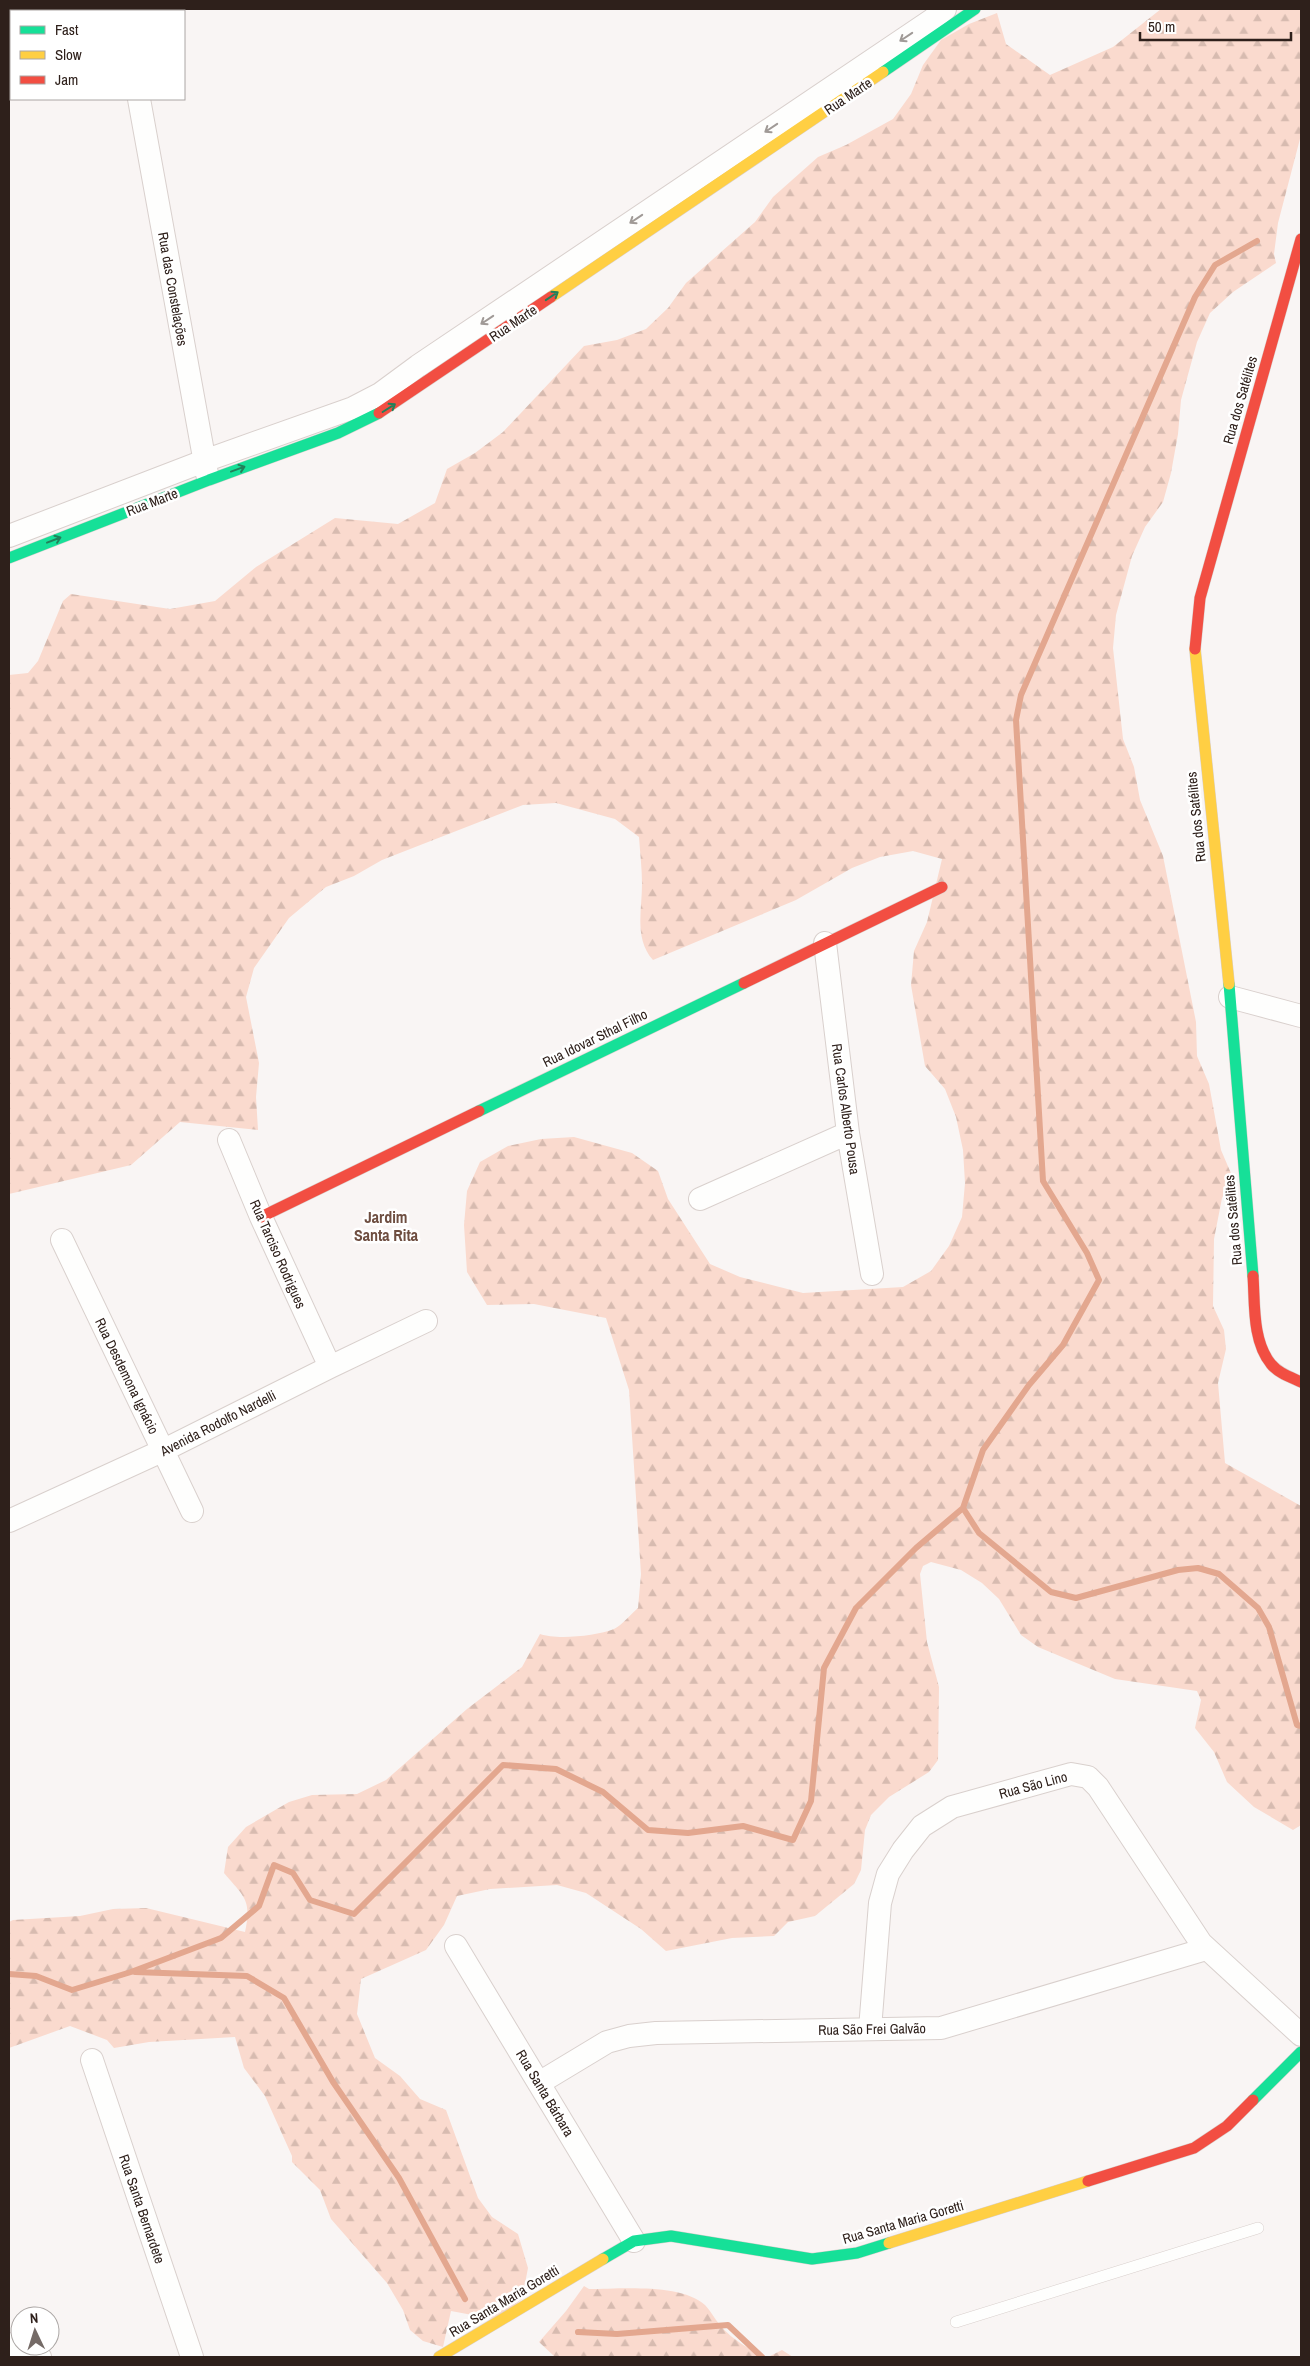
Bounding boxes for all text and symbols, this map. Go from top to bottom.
legend [10,10,185,100]
scale bar [1140,10,1291,42]
text: 50 m [1148,16,1175,37]
text: Fast [55,19,79,40]
one-way arrow [899,33,913,43]
text: Slow [55,44,82,65]
text: Jam [55,69,78,90]
street label: Rua Marte [821,74,875,118]
one-way arrow [764,123,778,133]
one-way arrow [629,214,643,224]
street label: Rua das Constelações [154,231,192,348]
one-way arrow [544,291,558,301]
street label: Rua Marte [486,301,540,345]
one-way arrow [480,315,494,325]
street label: Rua dos Satélites [1219,354,1261,446]
one-way arrow [381,402,395,412]
one-way arrow [230,464,246,473]
street label: Rua Marte [124,484,180,520]
one-way arrow [46,535,61,544]
street label: Rua dos Satélites [1182,771,1210,863]
street label: Rua Idovar Sthal Filho [540,1005,650,1071]
street label: Rua Carlos Alberto Pousa [828,1042,864,1176]
street label: Rua dos Satélites [1220,1174,1246,1266]
street label: Rua Tarciso Rodrigues [246,1197,310,1312]
district label: Jardim Santa Rita [354,1206,419,1246]
street label: Rua Desdemona Ignácio [91,1315,163,1437]
street label: Avenida Rodolfo Nardelli [156,1386,279,1460]
street label: Rua São Lino [997,1767,1069,1803]
street label: Rua São Frei Galvão [818,2019,926,2039]
street label: Rua Santa Bárbara [512,2046,578,2140]
street label: Rua Santa Bernardete [115,2152,169,2266]
street label: Rua Santa Maria Goretti [840,2196,966,2248]
street label: Rua Santa Maria Goretti [446,2261,562,2341]
north arrow [10,2306,60,2356]
text: N [29,2309,39,2327]

